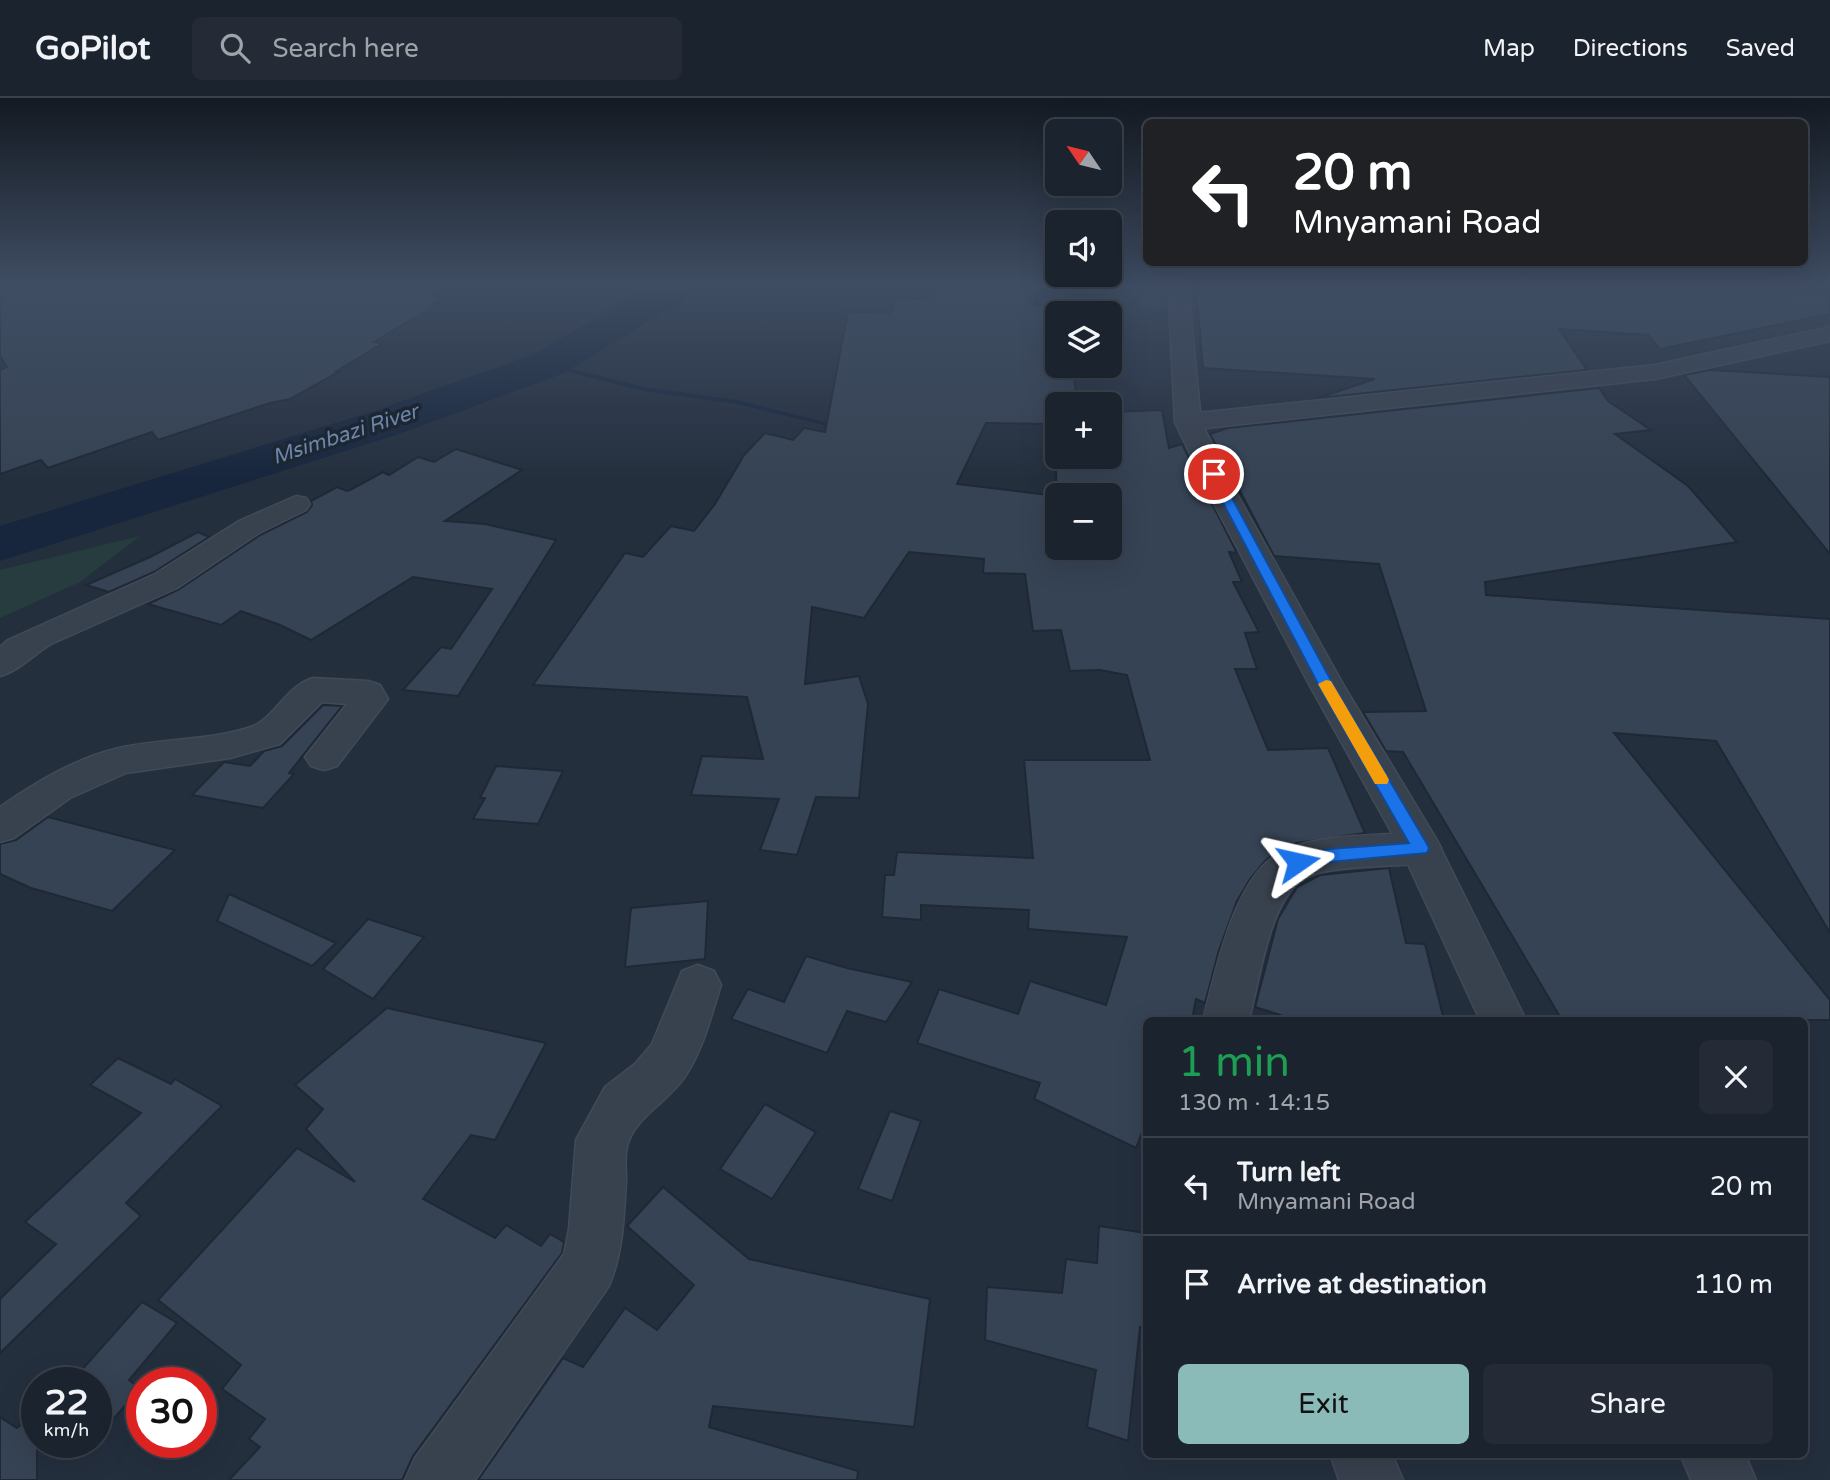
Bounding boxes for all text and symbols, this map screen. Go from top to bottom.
search box [192,17,682,80]
text: GoPilot [35,29,150,68]
icon: search [216,29,254,67]
text: Search here [272,33,419,64]
text: Map [1483,34,1535,63]
text: Directions [1573,34,1688,63]
text: Saved [1726,34,1795,63]
north arrow [1045,119,1122,196]
map controls [1045,119,1122,560]
text: 20 m [1293,144,1412,203]
icon: left [1178,147,1269,238]
text: Mnyamani Road [1293,204,1541,242]
button: sound [1045,210,1122,287]
button: layers [1045,301,1122,378]
button: + [1045,392,1122,469]
water label: Msimbazi River [269,398,424,470]
pin [1184,444,1244,504]
icon: arrive [1195,455,1233,493]
button: − [1045,483,1122,560]
position arrow [1261,825,1335,899]
text: 1 min [1178,1037,1290,1088]
button: close [1699,1040,1773,1114]
text: 130 m · 14:15 [1178,1089,1330,1117]
text: Turn left [1237,1157,1340,1188]
icon: left [1178,1167,1216,1205]
text: 20 m [1710,1171,1773,1202]
text: Mnyamani Road [1237,1188,1415,1216]
icon: arrive [1178,1265,1216,1303]
text: Arrive at destination [1237,1269,1487,1300]
text: 110 m [1693,1269,1773,1300]
button: Exit [1178,1364,1469,1444]
button: Share [1483,1364,1773,1444]
speed limit sign: 30 [126,1367,217,1458]
text: 22 [45,1382,88,1424]
text: km/h [44,1419,89,1441]

